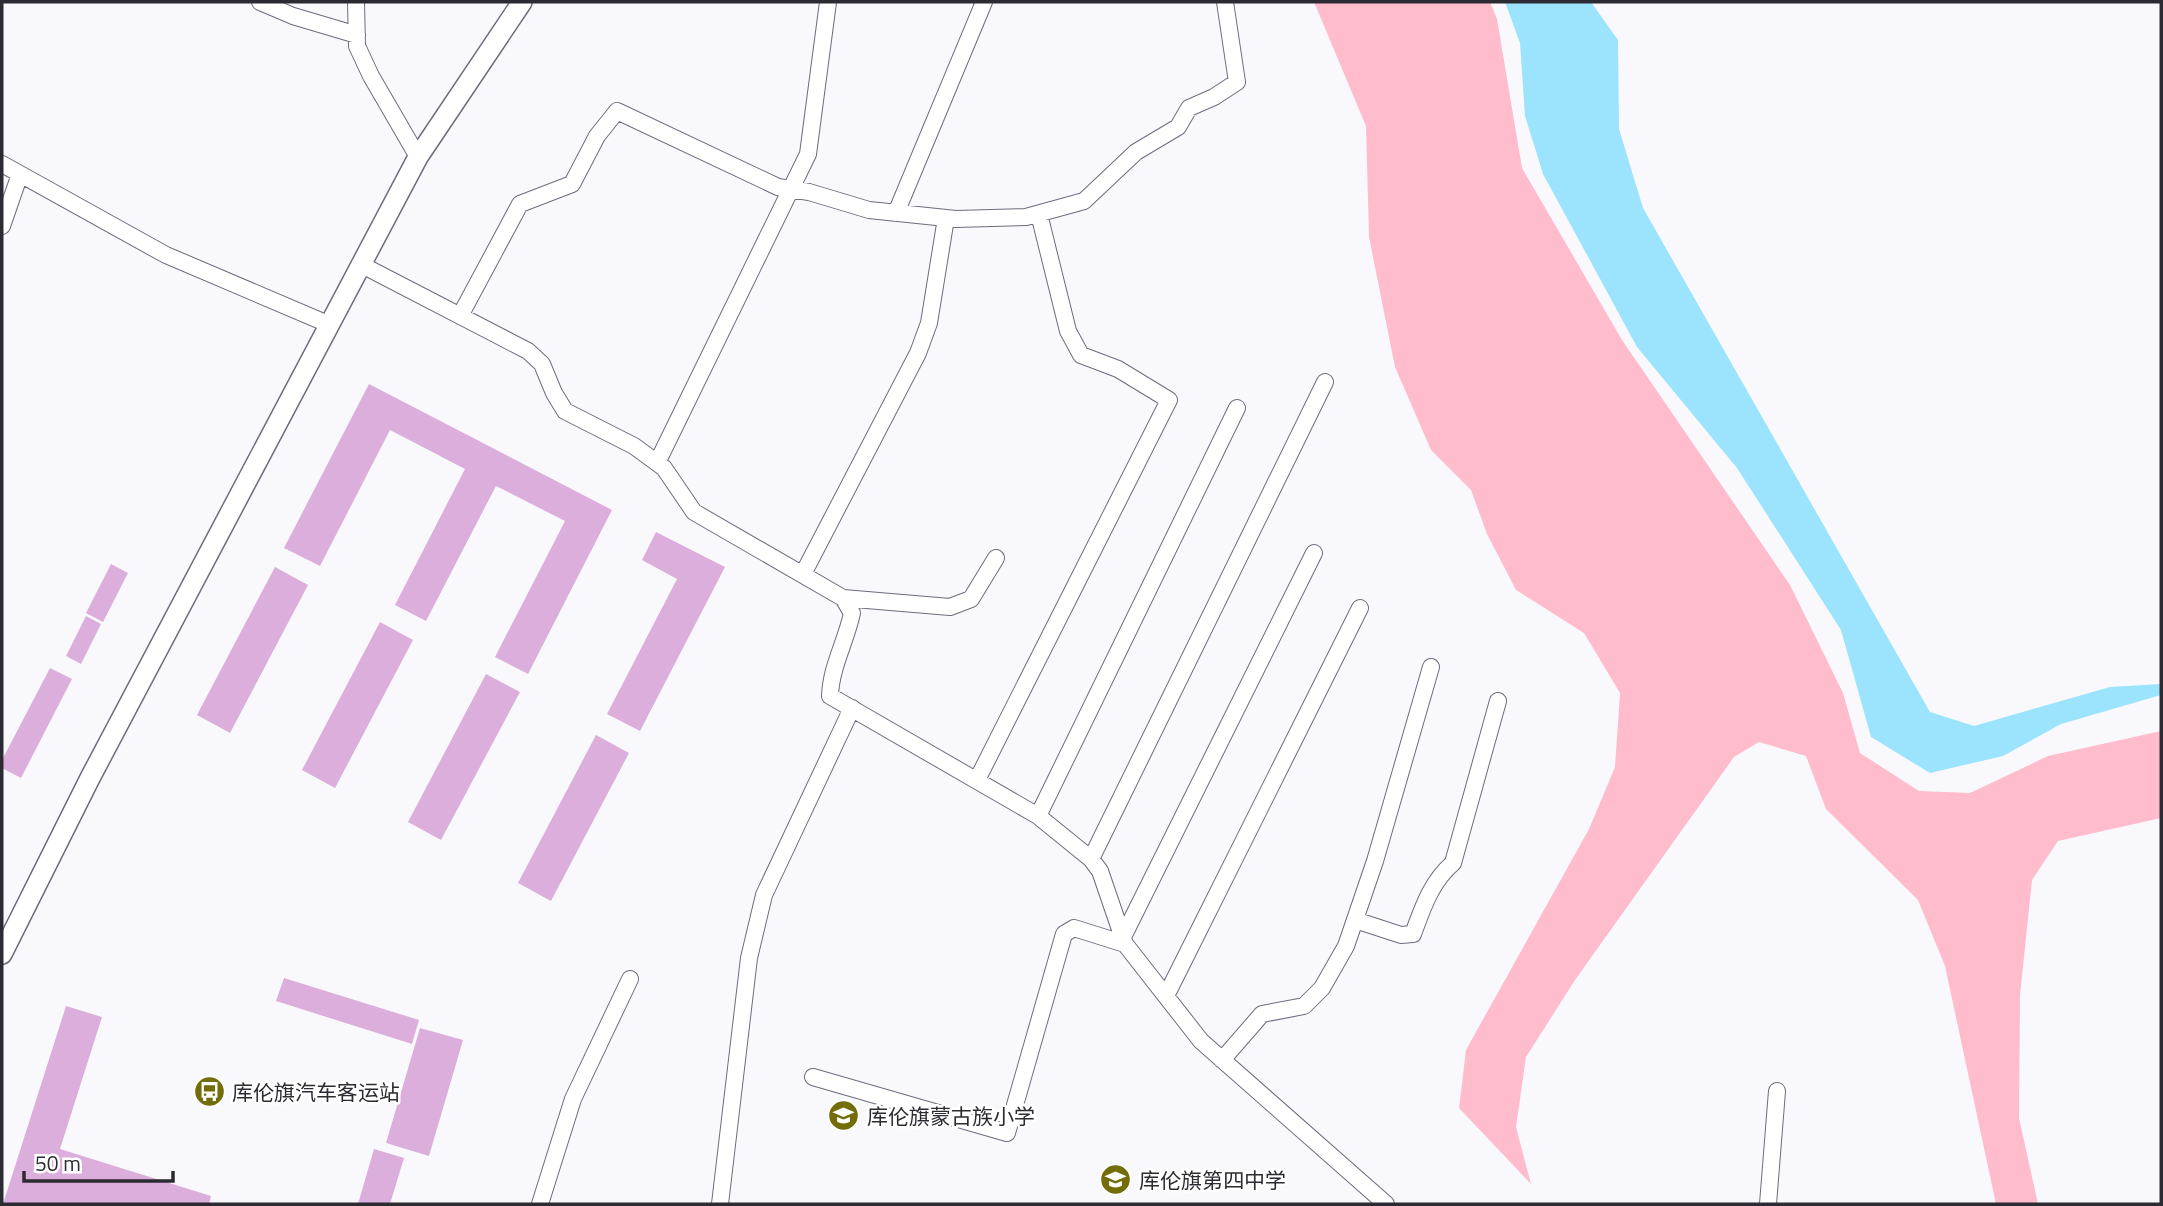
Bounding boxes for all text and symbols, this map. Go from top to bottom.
bus stop icon: 库伦旗汽车客运站 [192,1075,226,1109]
place label: 库伦旗汽车客运站 [232,1076,400,1108]
school or university icon: 库伦旗蒙古族小学 [827,1099,861,1133]
place label: 库伦旗蒙古族小学 [867,1100,1035,1132]
scale bar [24,1140,173,1184]
text: 50 m [35,1147,81,1179]
school or university icon: 库伦旗第四中学 [1099,1163,1133,1197]
place label: 库伦旗第四中学 [1139,1164,1286,1196]

